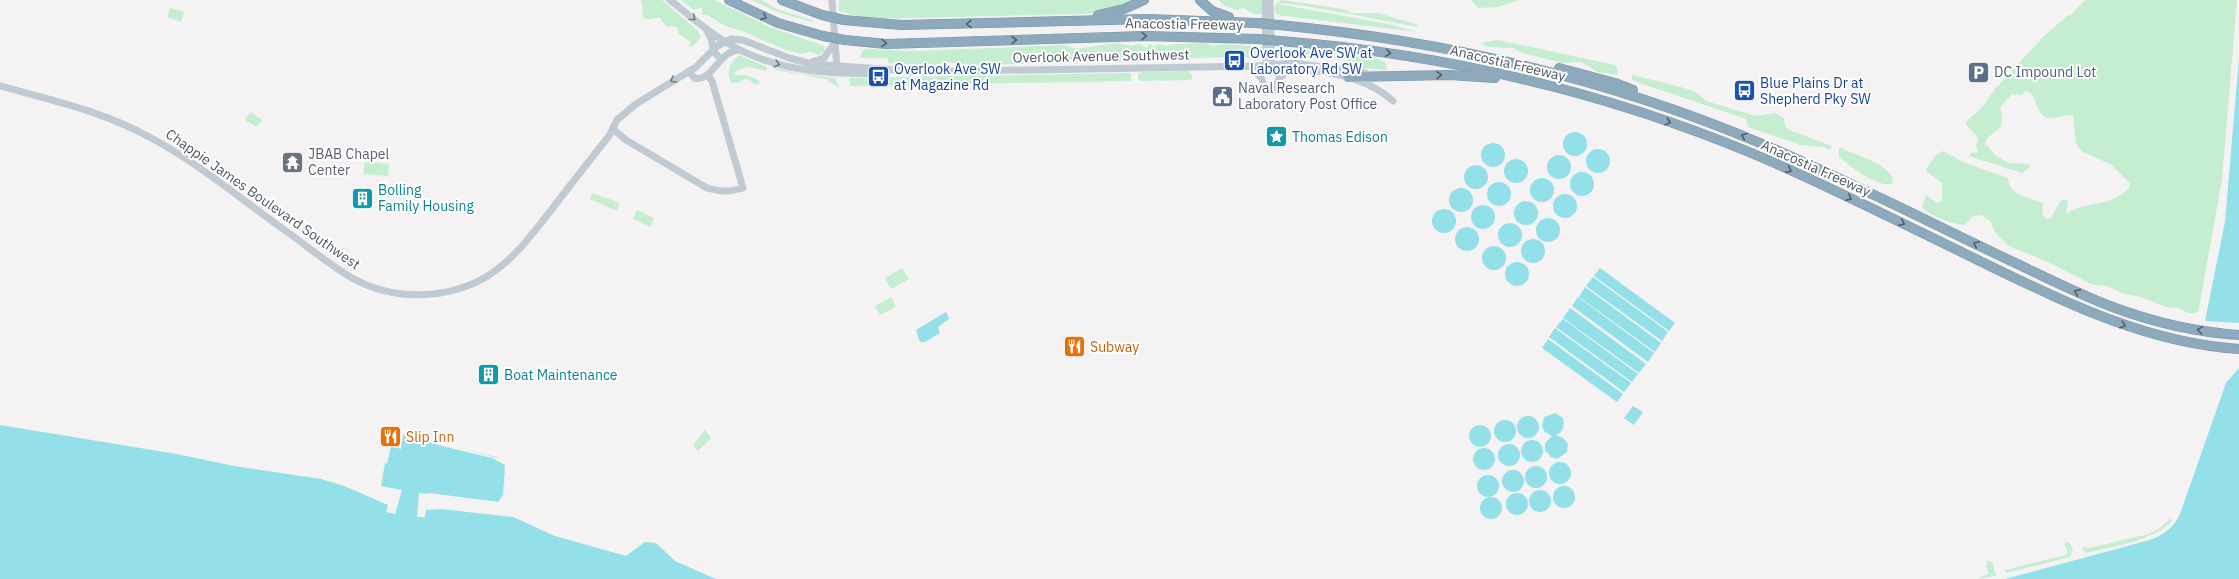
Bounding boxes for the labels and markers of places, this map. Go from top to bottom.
place label: Overlook Ave SW at Laboratory Rd SW [1250,44,1373,78]
bus stop icon: Overlook Ave SW at Laboratory Rd SW [1222,48,1248,74]
parking icon: DC Impound Lot [1966,59,1992,85]
place label: Overlook Ave SW at Magazine Rd [894,60,1001,94]
place label: DC Impound Lot [1994,63,2096,81]
bus stop icon: Overlook Ave SW at Magazine Rd [866,64,892,90]
place label: Blue Plains Dr at Shepherd Pky SW [1760,74,1871,108]
bus stop icon: Blue Plains Dr at Shepherd Pky SW [1732,78,1758,104]
place label: Naval Research Laboratory Post Office [1238,79,1378,113]
public building icon: Naval Research Laboratory Post Office [1209,83,1235,109]
place icon: Thomas Edison [1264,124,1290,150]
place label: Thomas Edison [1292,128,1388,146]
place label: JBAB Chapel Center [308,145,389,179]
temple icon: JBAB Chapel Center [280,149,306,175]
place label: Bolling Family Housing [378,181,474,215]
building icon: Bolling Family Housing [349,185,375,211]
restaurant icon: Subway [1061,334,1087,360]
place label: Subway [1090,338,1139,356]
building icon: Boat Maintenance [475,362,501,388]
place label: Boat Maintenance [504,366,618,384]
restaurant icon: Slip Inn [377,424,403,450]
place label: Slip Inn [406,428,454,446]

